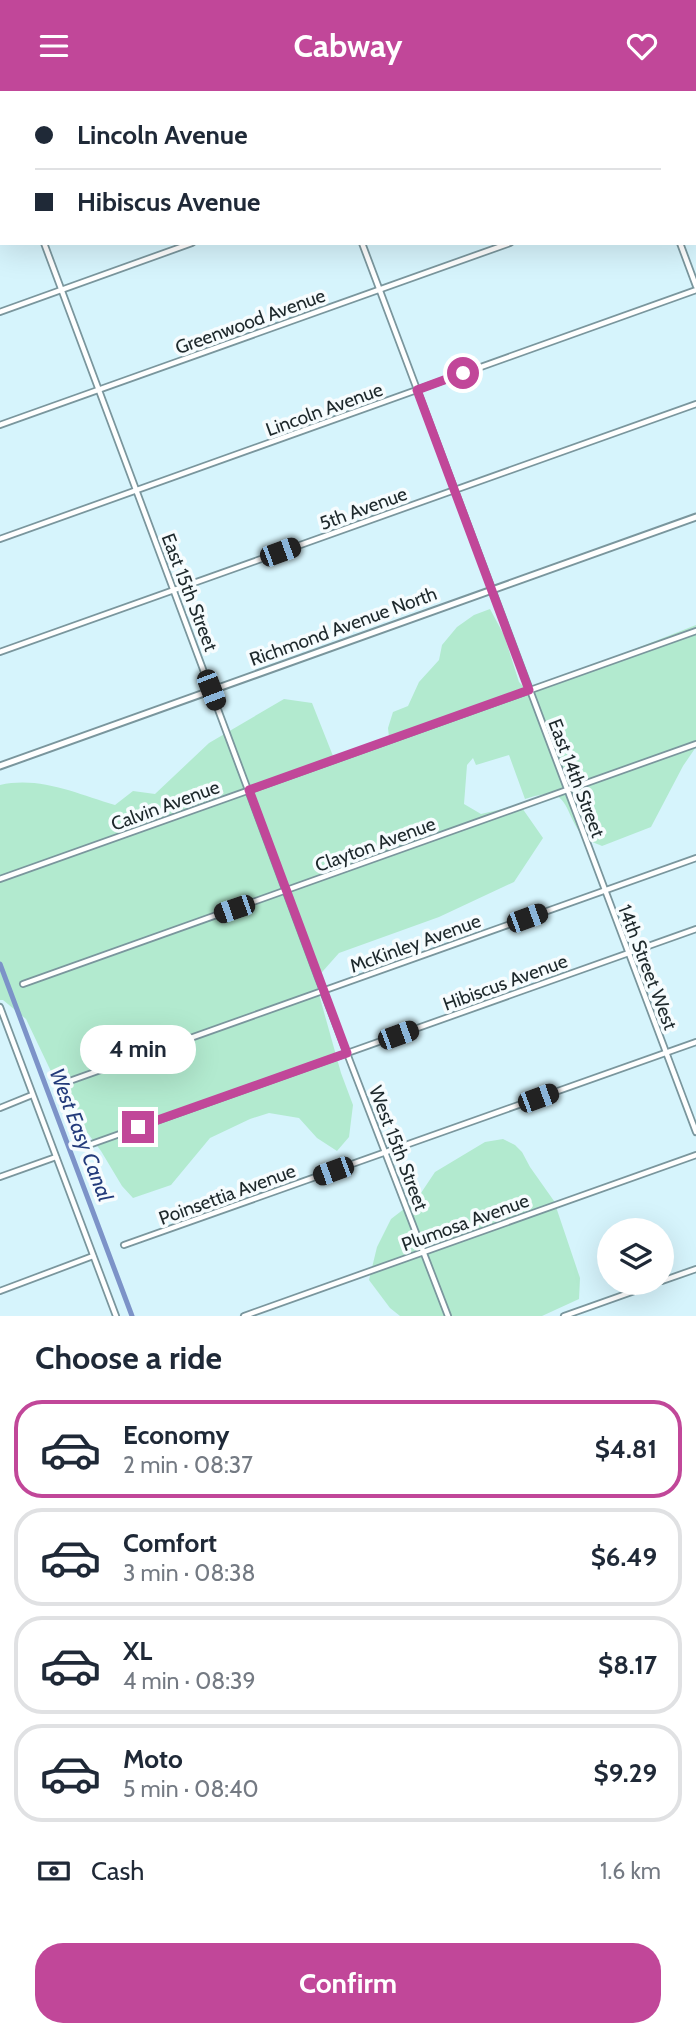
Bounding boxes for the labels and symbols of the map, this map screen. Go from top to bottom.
street label: Greenwood Avenue [172,284,329,359]
route start [447,357,479,389]
street label: Lincoln Avenue [263,378,386,441]
street label: 5th Avenue [316,482,410,535]
street label: East 15th Street [156,530,223,655]
car [257,535,304,569]
street label: Richmond Avenue North [246,582,440,671]
car [194,667,229,713]
street label: East 14th Street [543,716,610,841]
street label: Calvin Avenue [108,775,223,836]
street label: Clayton Avenue [312,812,439,877]
car [211,892,258,926]
car [504,901,551,935]
street label: 14th Street West [613,901,682,1034]
street label: McKinley Avenue [347,909,484,978]
street label: Hibiscus Avenue [440,949,571,1016]
car [375,1018,422,1052]
callout: 4 min [80,1025,196,1075]
water label: West Easy Canal [45,1065,118,1205]
car [515,1081,562,1115]
street label: West 15th Street [364,1083,433,1214]
route end [122,1111,154,1143]
car [310,1154,357,1188]
street label: Poinsettia Avenue [156,1159,299,1230]
street label: Plumosa Avenue [398,1189,532,1256]

